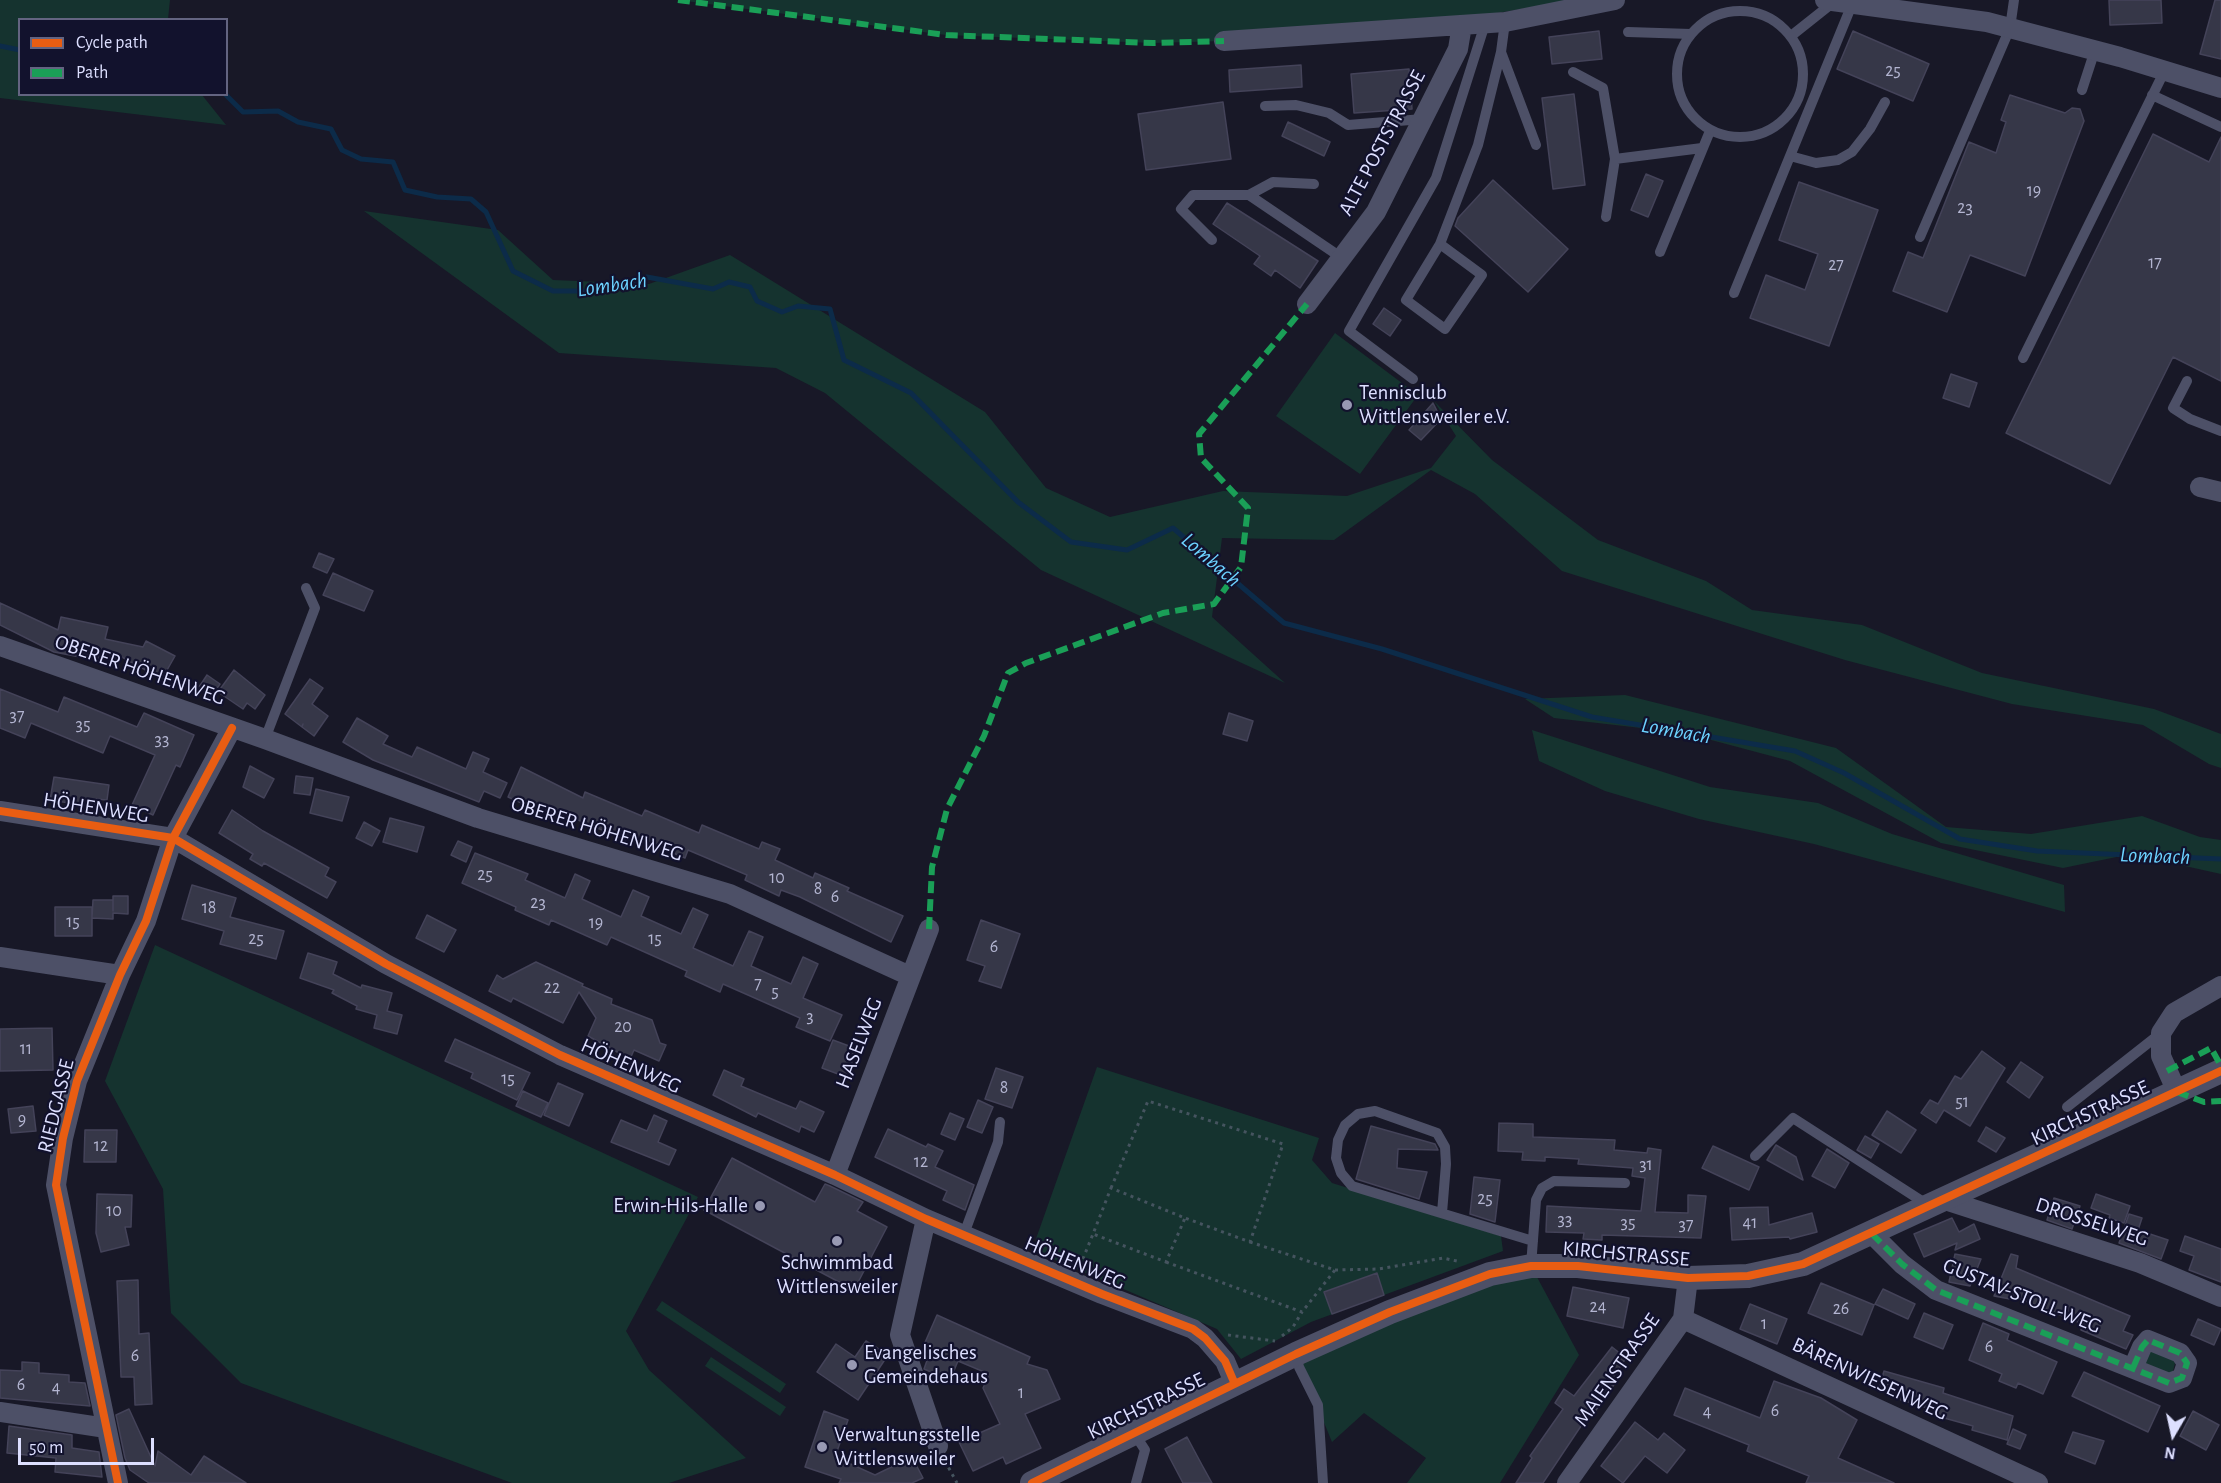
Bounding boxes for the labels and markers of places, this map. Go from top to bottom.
place label: Tennisclub Wittlensweiler e.V. [1359,380,1510,430]
marker: Tennisclub Wittlensweiler e.V. [1340,398,1354,412]
place label: Erwin-Hils-Halle [613,1193,748,1219]
marker: Erwin-Hils-Halle [753,1199,767,1213]
marker: Schwimmbad Wittlensweiler [830,1234,844,1248]
place label: Schwimmbad Wittlensweiler [777,1250,897,1300]
place label: Evangelisches Gemeindehaus [864,1340,988,1390]
marker: Evangelisches Gemeindehaus [845,1358,859,1372]
place label: Verwaltungsstelle Wittlensweiler [834,1422,980,1472]
marker: Verwaltungsstelle Wittlensweiler [815,1440,829,1454]

